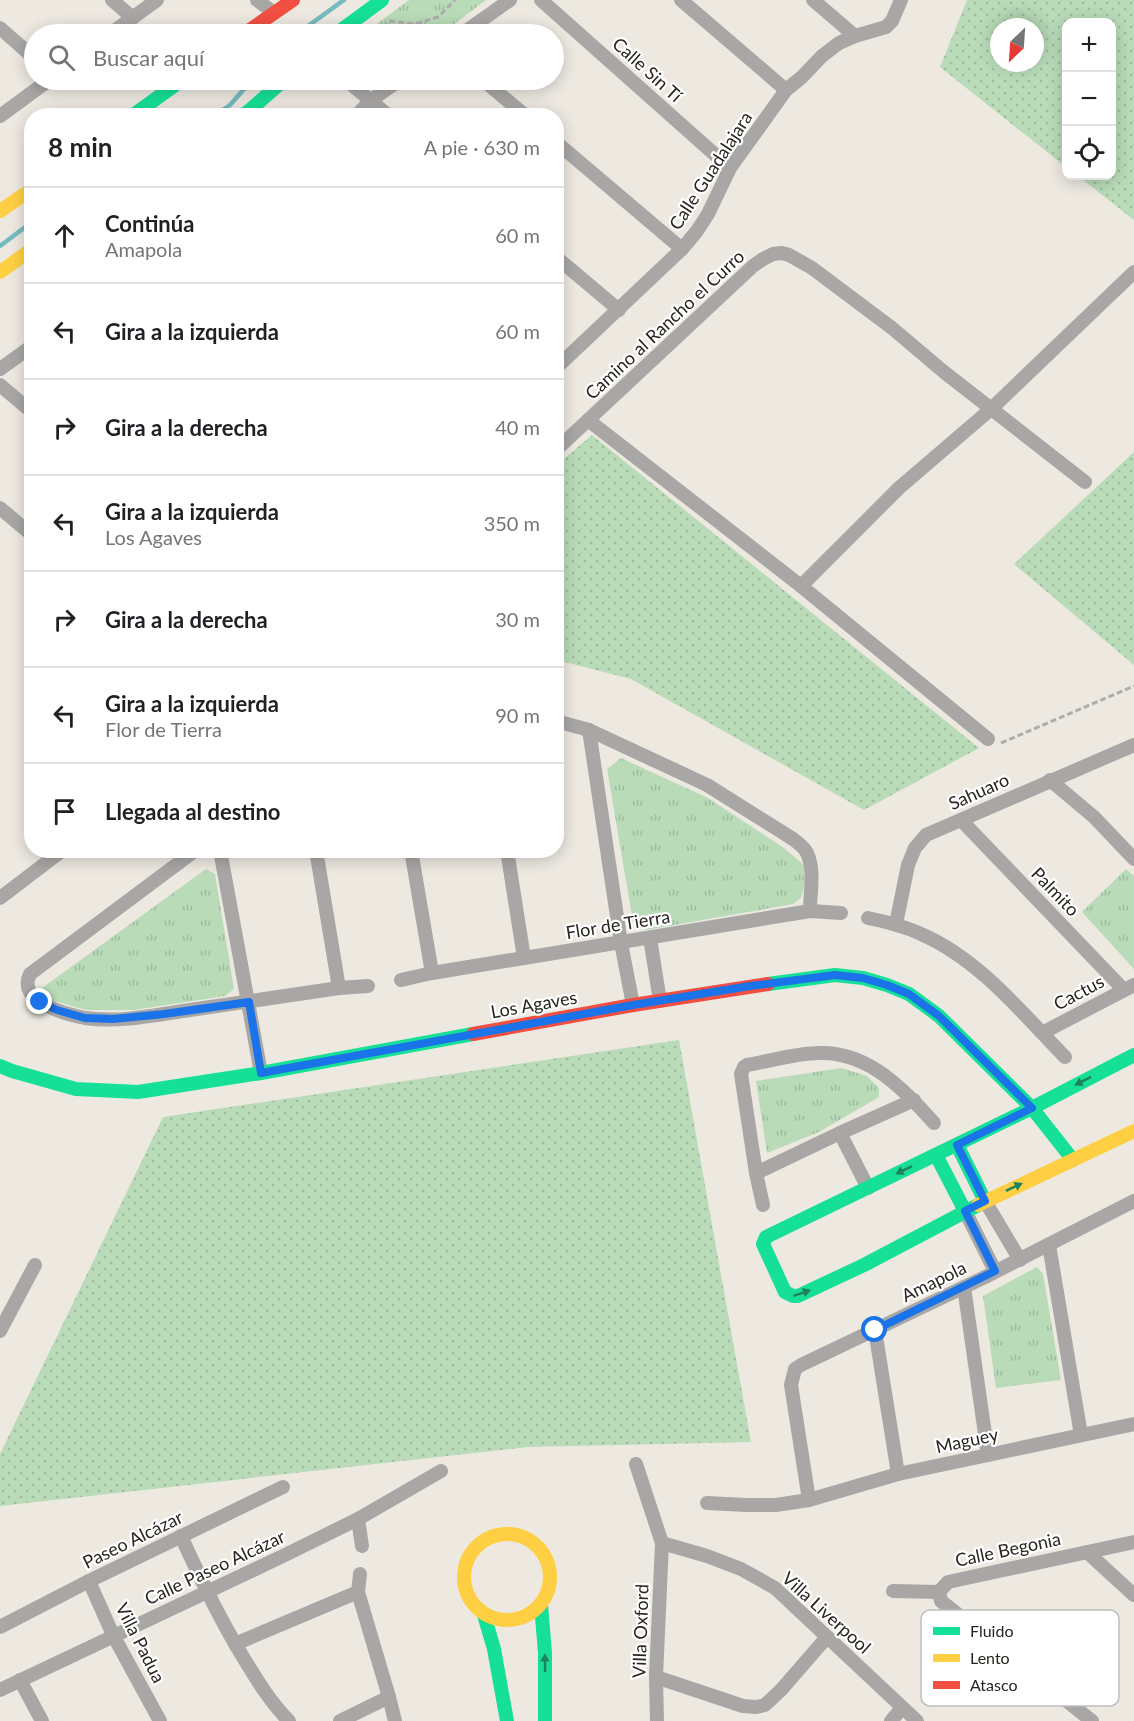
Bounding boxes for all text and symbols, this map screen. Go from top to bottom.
north arrow [990,18,1044,72]
map controls [1062,18,1116,180]
button: + [1062,18,1116,72]
search box [24,24,564,90]
street label: Calle Sin Tí [608,32,687,107]
icon: search [45,41,78,74]
text: Buscar aquí [93,44,204,71]
button: − [1062,72,1116,126]
street label: Calle Guadalajara [664,107,757,234]
button: locate [1062,126,1116,180]
text: 8 min [48,131,112,163]
text: A pie · 630 m [424,135,540,159]
text: Continúa [105,210,194,237]
icon: ahead [48,219,81,252]
text: 60 m [495,223,540,247]
text: Amapola [105,237,182,261]
street label: Camino al Rancho el Curro [580,245,748,404]
icon: left [48,315,81,348]
text: Gira a la izquierda [105,318,279,345]
text: 60 m [495,319,540,343]
icon: right [48,411,81,444]
text: Gira a la derecha [105,414,268,441]
text: 40 m [495,415,540,439]
text: Gira a la izquierda [105,498,279,525]
icon: left [48,507,81,540]
text: 350 m [484,511,540,535]
text: Los Agaves [105,525,202,549]
icon: right [48,603,81,636]
text: Gira a la derecha [105,606,268,633]
text: 30 m [495,607,540,631]
text: Gira a la izquierda [105,690,279,717]
icon: left [48,699,81,732]
text: 90 m [495,703,540,727]
text: Flor de Tierra [105,717,222,741]
street label: Sahuaro [945,768,1012,814]
icon: arrive [48,795,81,828]
text: Llegada al destino [105,798,281,825]
street label: Palmito [1027,862,1084,920]
street label: Flor de Tierra [564,905,672,943]
street label: Cactus [1050,970,1108,1014]
street label: Los Agaves [489,986,579,1022]
route end [26,988,52,1014]
one-way arrow [1074,1076,1091,1086]
one-way arrow [895,1166,912,1175]
one-way arrow [1005,1183,1022,1192]
street label: Amapola [898,1256,970,1306]
one-way arrow [793,1288,811,1297]
route start [861,1316,887,1342]
street label: Maguey [934,1423,1001,1457]
street label: Paseo Alcázar [79,1505,187,1573]
street label: Calle Paseo Alcázar [141,1525,289,1609]
street label: Calle Begonia [953,1527,1063,1571]
street label: Villa Liverpool [778,1567,876,1658]
street label: Villa Oxford [627,1584,653,1678]
street label: Villa Padua [111,1599,170,1686]
legend [921,1610,1119,1706]
text: Fluido [970,1621,1013,1640]
text: Lento [970,1648,1010,1667]
one-way arrow [540,1653,550,1672]
text: Atasco [970,1675,1018,1694]

